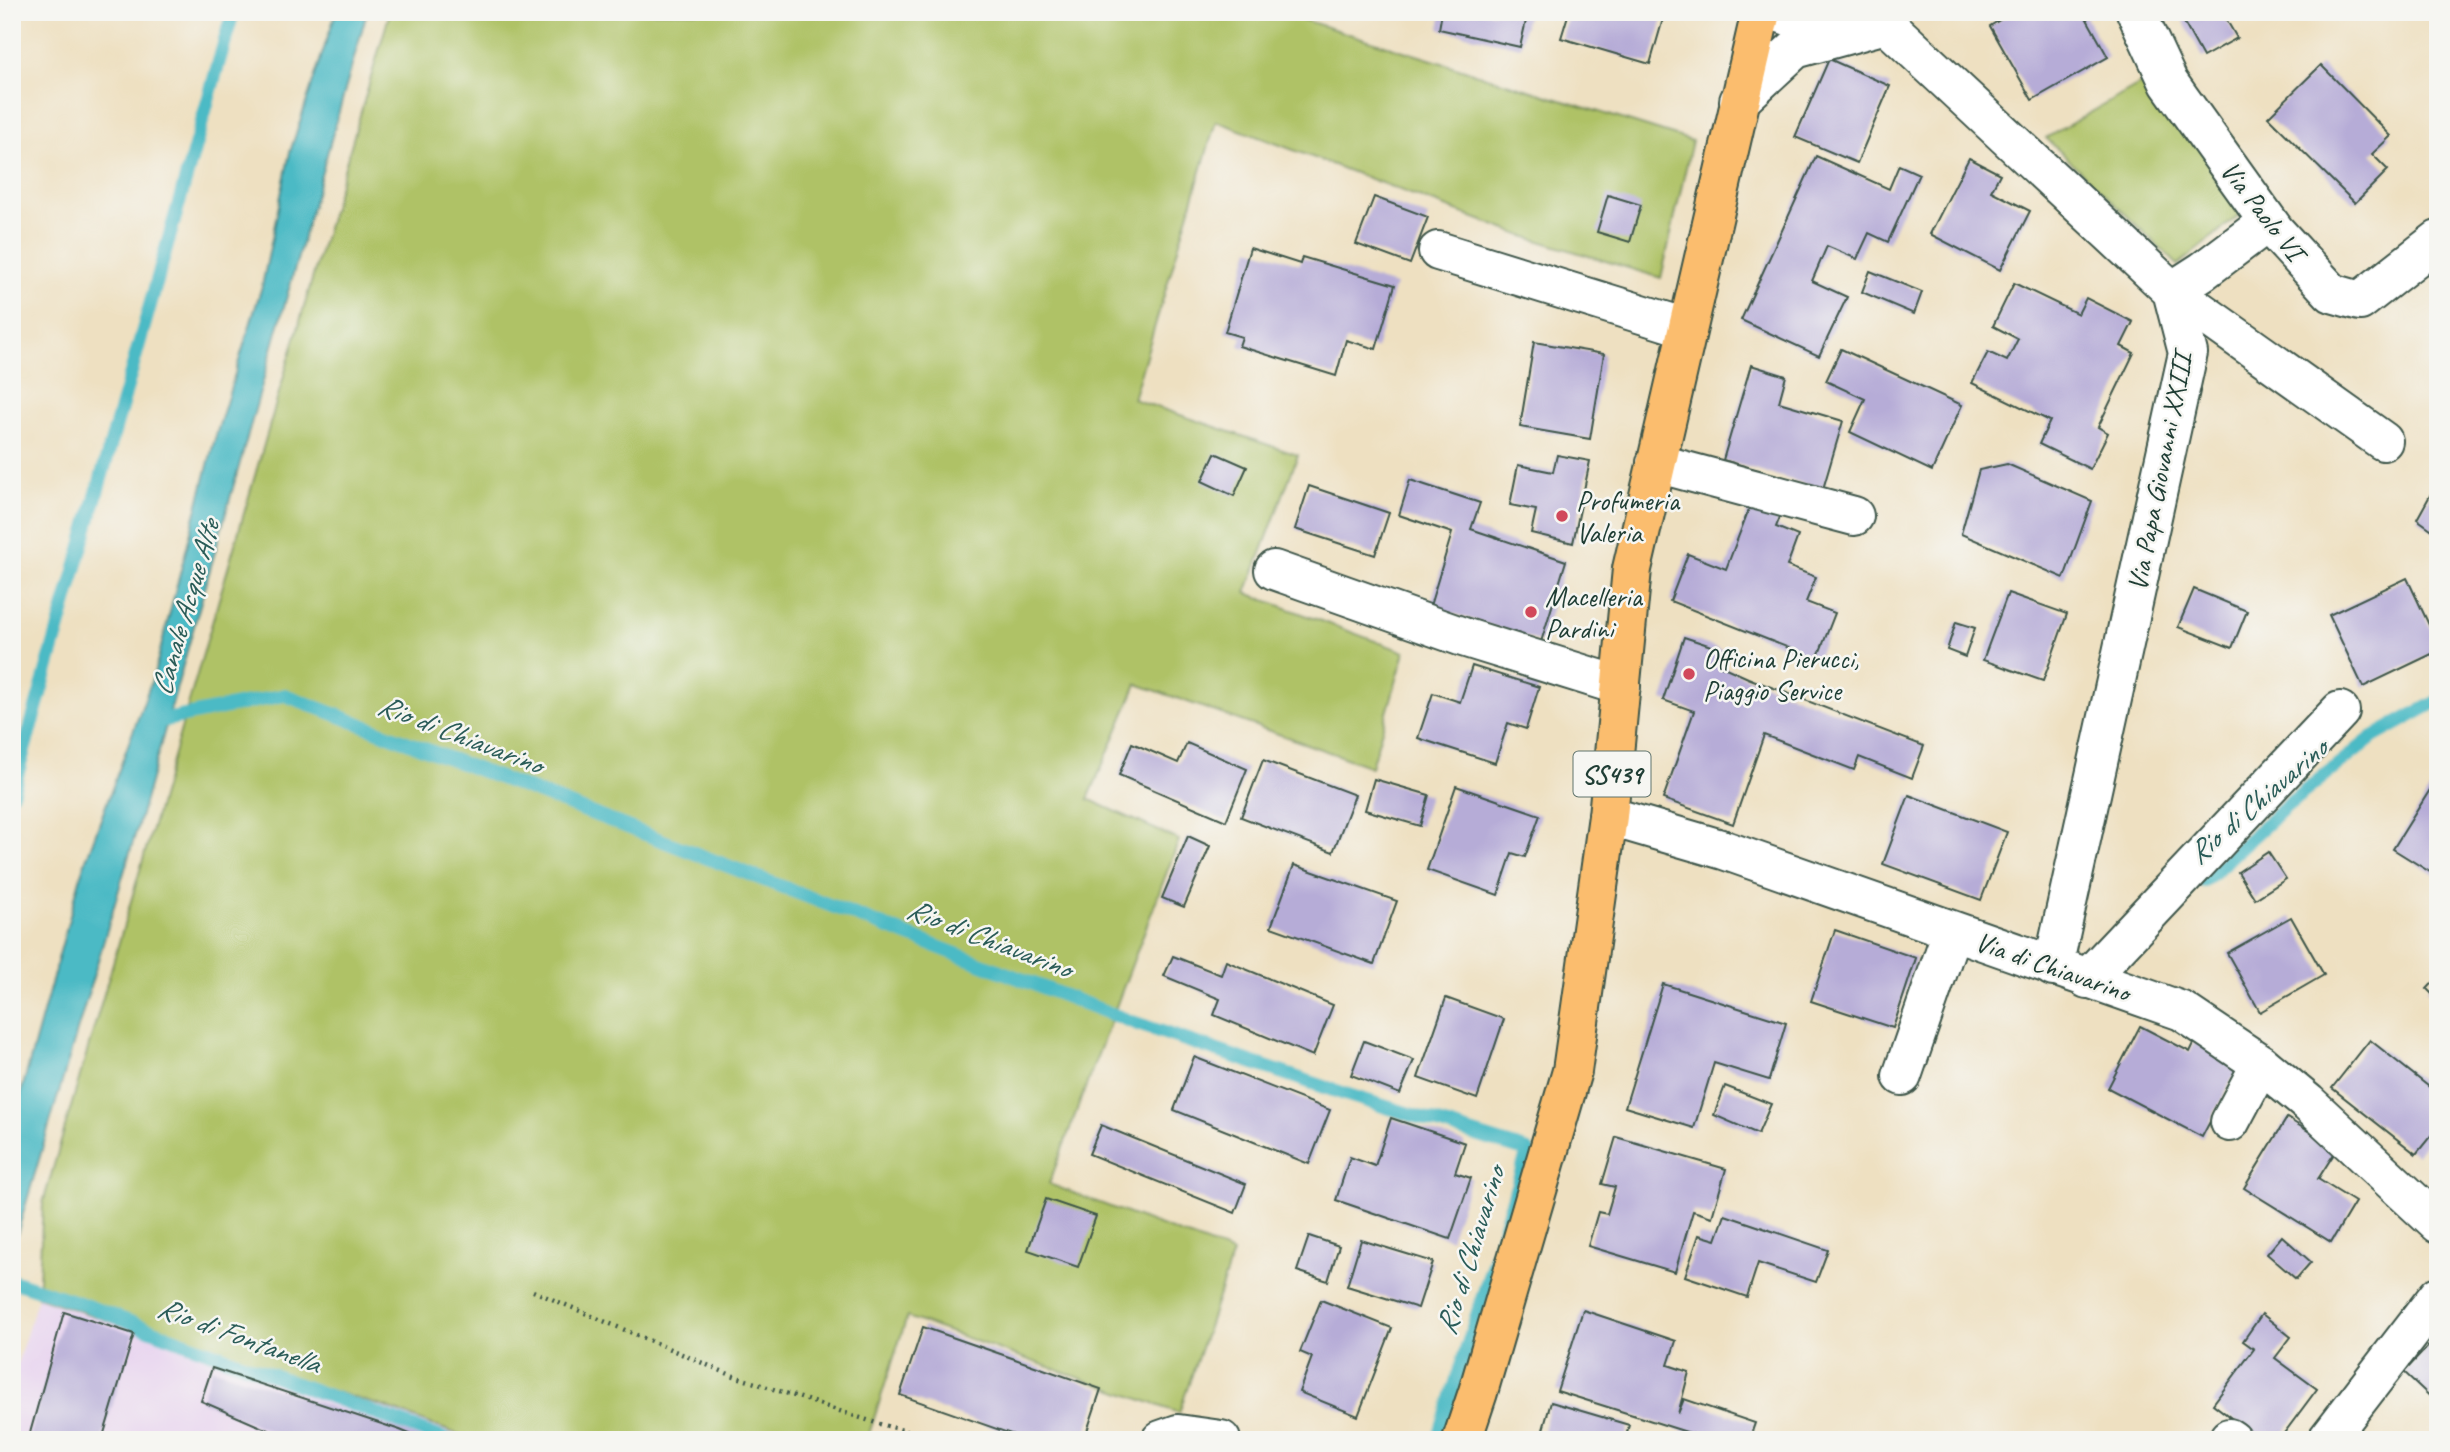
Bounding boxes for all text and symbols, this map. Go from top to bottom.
street label: Via Paolo VI [2213,154,2316,272]
street label: Via Papa Giovanni XXIII [2119,345,2201,594]
place label: Profumeria Valeria [1576,483,1681,550]
marker: Profumeria Valeria [1554,508,1570,524]
water label: Canale Acque Alte [142,512,229,700]
place label: Macelleria Pardini [1545,579,1643,646]
marker: Macelleria Pardini [1523,604,1539,620]
place label: Officina Pierucci, Piaggio Service [1703,641,1859,708]
marker: Officina Pierucci, Piaggio Service [1681,666,1697,682]
water label: Rio di Chiavarino [373,685,552,785]
water label: Rio di Chiavarino [2179,727,2339,872]
road number: SS439 [1574,752,1650,796]
water label: Rio di Chiavarino [902,889,1081,989]
street label: Via di Chiavarino [1971,924,2138,1010]
water label: Rio di Chiavarino [1427,1158,1515,1339]
water label: Rio di Fontanella [153,1288,328,1383]

